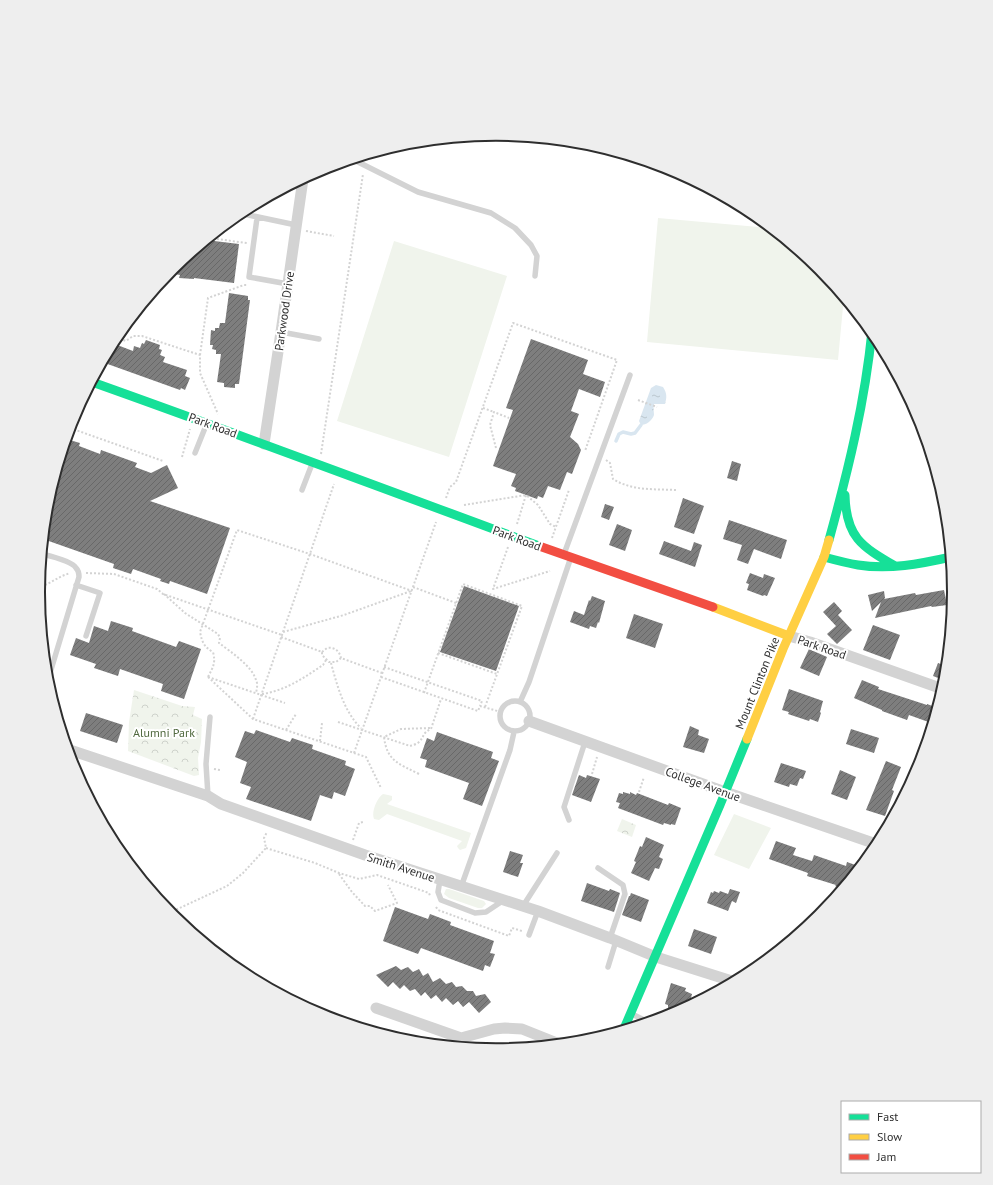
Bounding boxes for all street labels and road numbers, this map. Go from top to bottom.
street label: Parkwood Drive [271,270,297,352]
street label: Park Road [187,409,239,441]
street label: Park Road [491,522,543,554]
street label: Park Road [796,632,848,662]
street label: Mount Clinton Pike [732,635,782,731]
street label: College Avenue [663,763,743,805]
street label: Smith Avenue [365,849,437,885]

